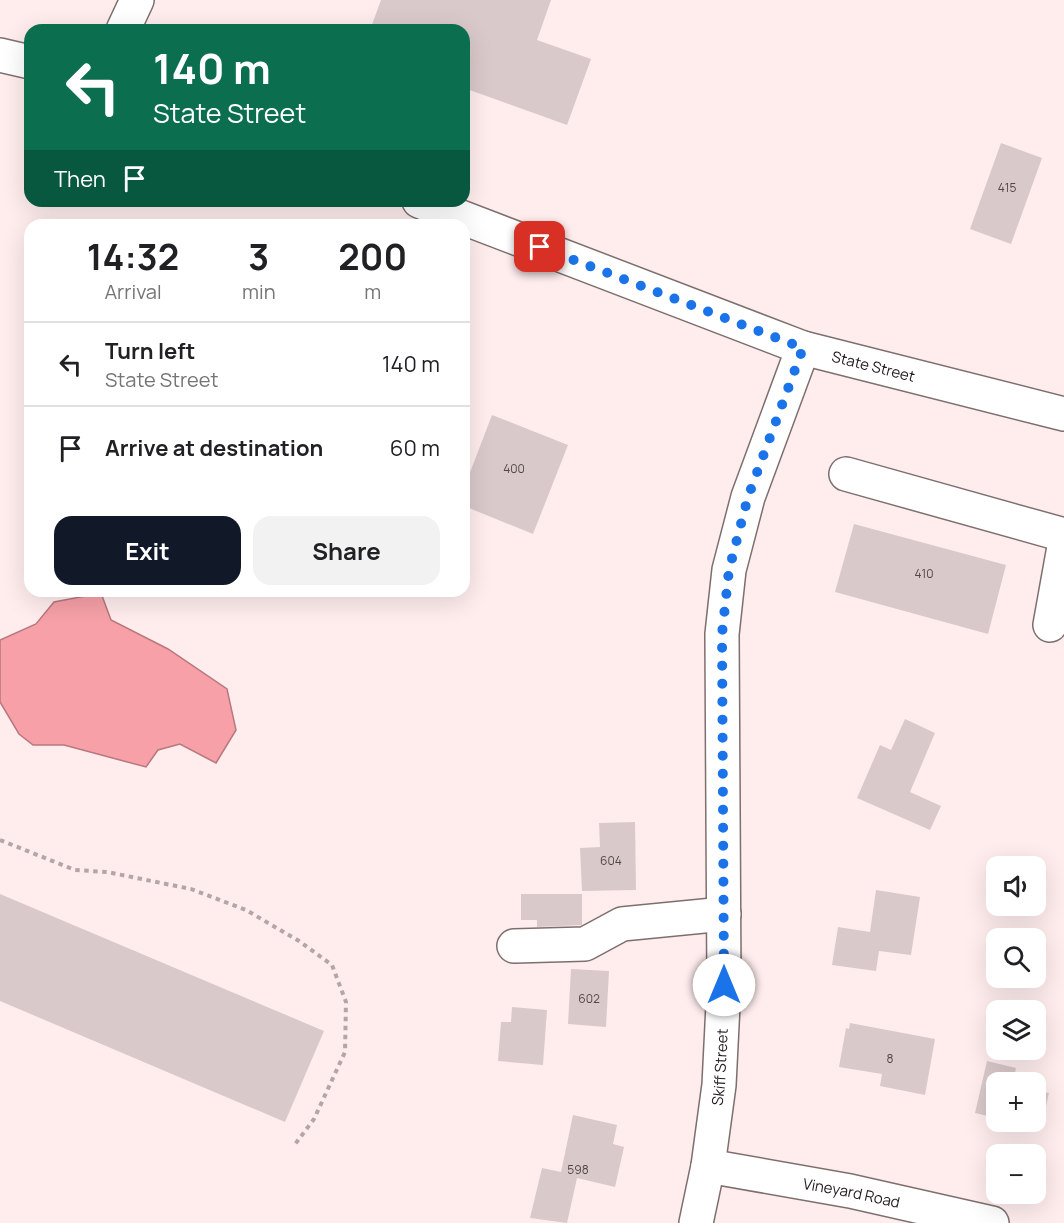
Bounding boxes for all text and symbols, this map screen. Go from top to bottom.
text: 140 m [153,39,271,97]
icon: left [54,48,132,126]
text: State Street [153,94,306,131]
icon: arrive [118,162,151,195]
text: Then [54,164,106,194]
house number: 415 [998,179,1016,196]
pin [514,221,565,272]
icon: arrive [523,230,556,263]
text: 14:32 [87,232,179,281]
text: 3 [248,232,269,281]
text: 200 [338,232,407,281]
text: Arrival [104,278,162,305]
text: min [242,278,276,305]
text: m [364,278,381,305]
text: Turn left [105,336,195,366]
street label: State Street [830,345,917,386]
icon: left [54,348,87,381]
text: 140 m [382,349,440,379]
text: State Street [105,366,219,393]
icon: arrive [54,432,87,465]
text: Arrive at destination [105,433,323,463]
text: 60 m [390,433,440,463]
house number: 400 [503,460,525,477]
button: Exit [54,516,241,585]
button: Share [253,516,440,585]
house number: 410 [914,565,934,582]
house number: 604 [600,852,622,869]
map controls [986,856,1046,1204]
button: sound [986,856,1046,916]
button: search [986,928,1046,988]
position arrow [692,953,756,1017]
house number: 602 [578,990,600,1007]
button: layers [986,1000,1046,1060]
street label: Skiff Street [706,1028,732,1107]
house number: 8 [887,1050,894,1067]
button: + [986,1072,1046,1132]
button: − [986,1144,1046,1204]
house number: 598 [567,1161,589,1178]
street label: Vineyard Road [801,1172,902,1212]

